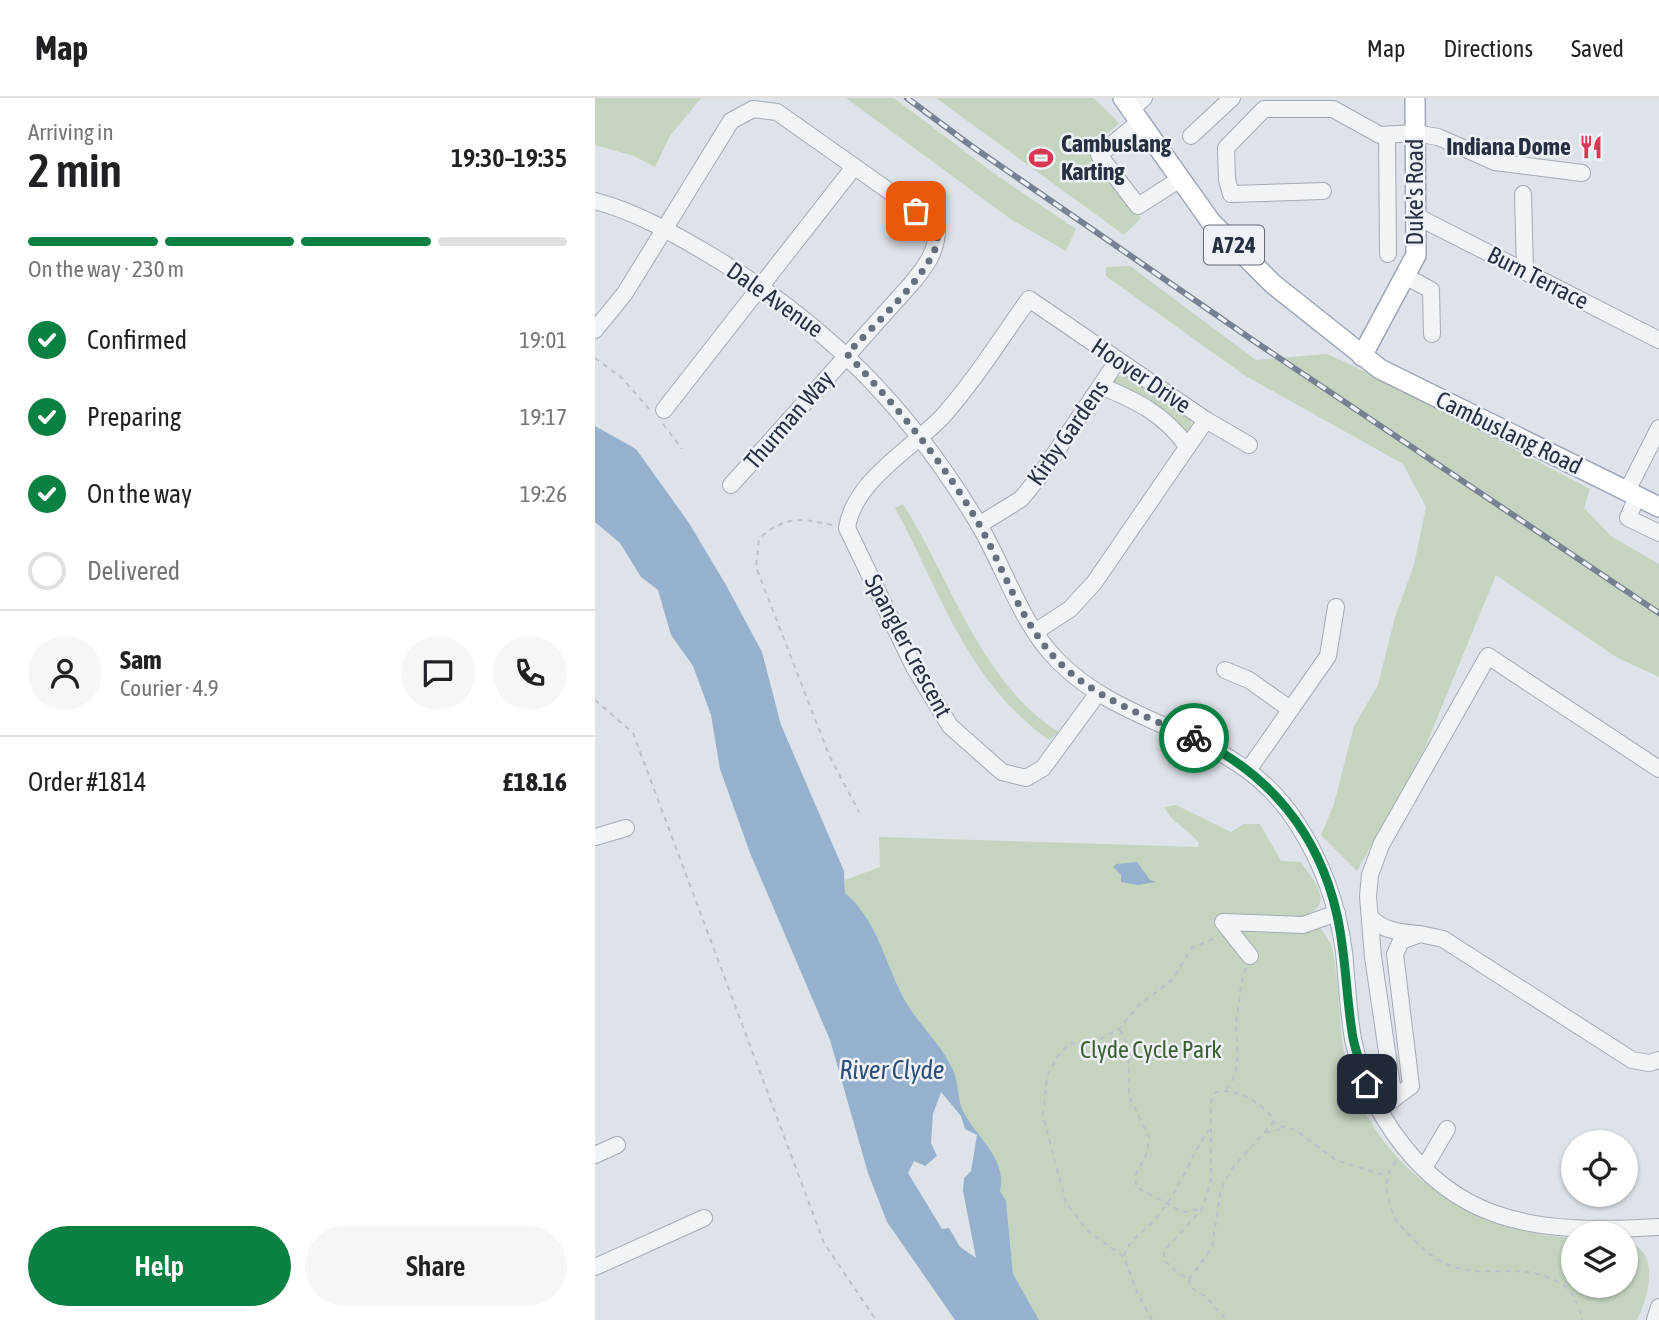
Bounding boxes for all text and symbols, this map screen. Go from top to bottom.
text: Map [35,29,88,67]
text: Map [1367,35,1405,62]
text: Directions [1443,35,1533,62]
text: Saved [1571,35,1624,62]
text: Arriving in [28,119,114,145]
place label: Cambuslang Karting [1061,130,1172,185]
place label: Indiana Dome [1446,133,1571,160]
restaurant icon: Indiana Dome [1577,133,1605,161]
street label: Duke's Road [1401,139,1428,245]
text: 19:30–19:35 [451,143,567,173]
text: 2 min [28,144,122,197]
sports icon: Cambuslang Karting [1027,144,1055,172]
pin [886,181,946,241]
icon: bag [897,192,935,230]
road number: A724 [1204,226,1264,264]
street label: Burn Terrace [1483,241,1593,314]
text: On the way · 230 m [28,256,184,282]
street label: Dale Avenue [722,257,829,343]
icon: check [28,321,66,359]
text: Confirmed [87,325,187,355]
text: 19:01 [519,327,567,353]
street label: Hoover Drive [1087,333,1196,419]
street label: Thurman Way [739,365,839,474]
street label: Kirby Gardens [1022,375,1114,490]
street label: Cambuslang Road [1432,386,1587,480]
icon: check [28,398,66,436]
text: Preparing [87,402,181,432]
text: 19:17 [520,404,567,430]
icon: check [28,475,66,513]
text: On the way [87,479,192,509]
text: 19:26 [520,481,567,507]
text: Delivered [87,556,180,586]
street label: Spangler Crescent [860,570,957,722]
button: person [28,636,102,710]
button: chat [401,636,475,710]
button: phone [493,636,567,710]
text: Sam [120,645,162,675]
text: Courier · 4.9 [120,675,219,701]
courier [1159,703,1229,773]
icon: bike [1175,719,1213,757]
text: Order #1814 [28,767,147,797]
text: £18.16 [503,767,567,797]
park label: Clyde Cycle Park [1080,1036,1222,1063]
pin [1337,1054,1397,1114]
water label: River Clyde [839,1055,945,1085]
icon: home [1348,1065,1386,1103]
map controls [1561,1130,1638,1298]
button: locate [1561,1130,1638,1207]
button: layers [1561,1221,1638,1298]
button: Help [28,1226,291,1306]
button: Share [305,1226,567,1306]

